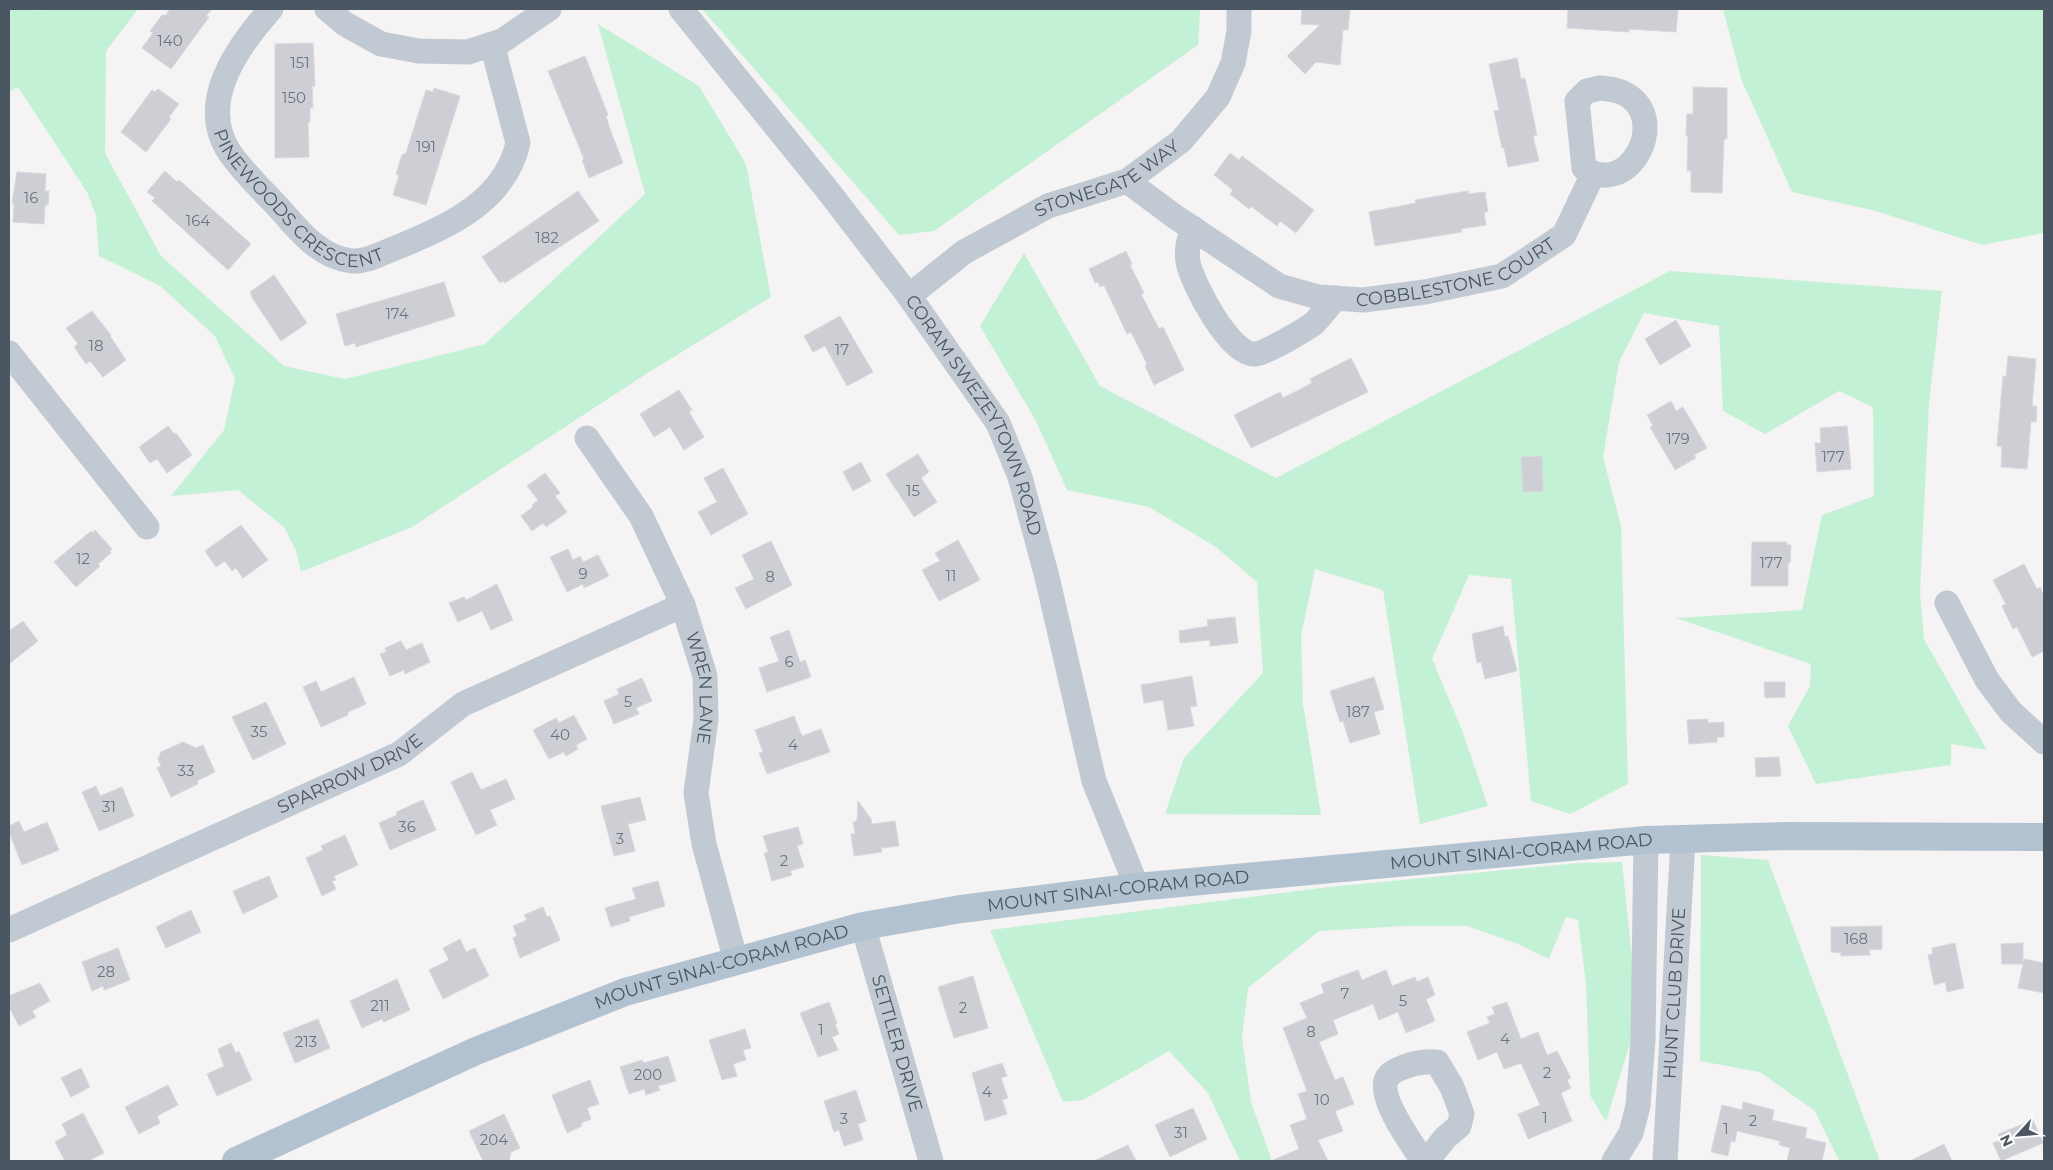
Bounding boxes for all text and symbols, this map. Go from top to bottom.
house number: 140 [157,31,183,50]
house number: 151 [290,53,310,72]
house number: 150 [282,88,306,107]
street label: PINEWOODS CRESCENT [209,126,387,272]
street label: STONEGATE WAY [1031,135,1184,222]
house number: 191 [416,137,436,156]
house number: 16 [24,188,38,207]
house number: 164 [186,211,210,230]
house number: 182 [535,228,559,247]
street label: COBBLESTONE COURT [1355,233,1560,311]
street label: CORAM SWEZEYTOWN ROAD [901,291,1046,538]
house number: 174 [385,304,409,323]
house number: 18 [89,336,104,355]
house number: 17 [835,340,849,359]
house number: 179 [1666,429,1690,448]
house number: 177 [1821,447,1845,466]
house number: 15 [906,481,920,500]
house number: 12 [76,549,90,568]
house number: 177 [1759,553,1783,572]
house number: 9 [578,564,588,583]
house number: 11 [946,566,956,585]
house number: 8 [765,567,775,586]
street label: WREN LANE [681,629,717,746]
house number: 6 [784,652,794,671]
house number: 5 [624,692,632,711]
house number: 187 [1346,702,1370,721]
house number: 35 [251,722,267,741]
house number: 40 [550,725,570,744]
street label: SPARROW DRIVE [274,729,427,818]
house number: 4 [788,735,798,754]
house number: 33 [178,761,194,780]
house number: 31 [102,797,116,816]
house number: 36 [398,817,416,836]
street label: MOUNT SINAI-CORAM ROAD [1389,828,1654,875]
house number: 3 [616,829,624,848]
house number: 2 [780,851,788,870]
street label: MOUNT SINAI-CORAM ROAD [986,866,1250,917]
street label: HUNT CLUB DRIVE [1659,907,1690,1080]
street label: MOUNT SINAI-CORAM ROAD [591,920,851,1014]
house number: 168 [1844,929,1868,948]
house number: 28 [97,962,115,981]
street label: SETTLER DRIVE [867,972,927,1114]
house number: 7 [1341,984,1350,1003]
house number: 5 [1399,991,1407,1010]
house number: 211 [370,996,390,1015]
house number: 2 [959,998,967,1017]
house number: 1 [818,1020,824,1039]
house number: 8 [1306,1022,1316,1041]
house number: 4 [1500,1029,1510,1048]
house number: 213 [295,1032,317,1051]
house number: 2 [1543,1063,1551,1082]
house number: 200 [634,1065,662,1084]
house number: 4 [982,1082,992,1101]
house number: 10 [1314,1090,1330,1109]
house number: 1 [1542,1108,1548,1127]
house number: 3 [840,1109,848,1128]
north arrow [1993,1110,2043,1160]
house number: 2 [1749,1111,1757,1130]
house number: 1 [1723,1119,1729,1138]
house number: 31 [1174,1123,1188,1142]
house number: 204 [480,1130,508,1149]
text: N [1996,1132,2017,1150]

